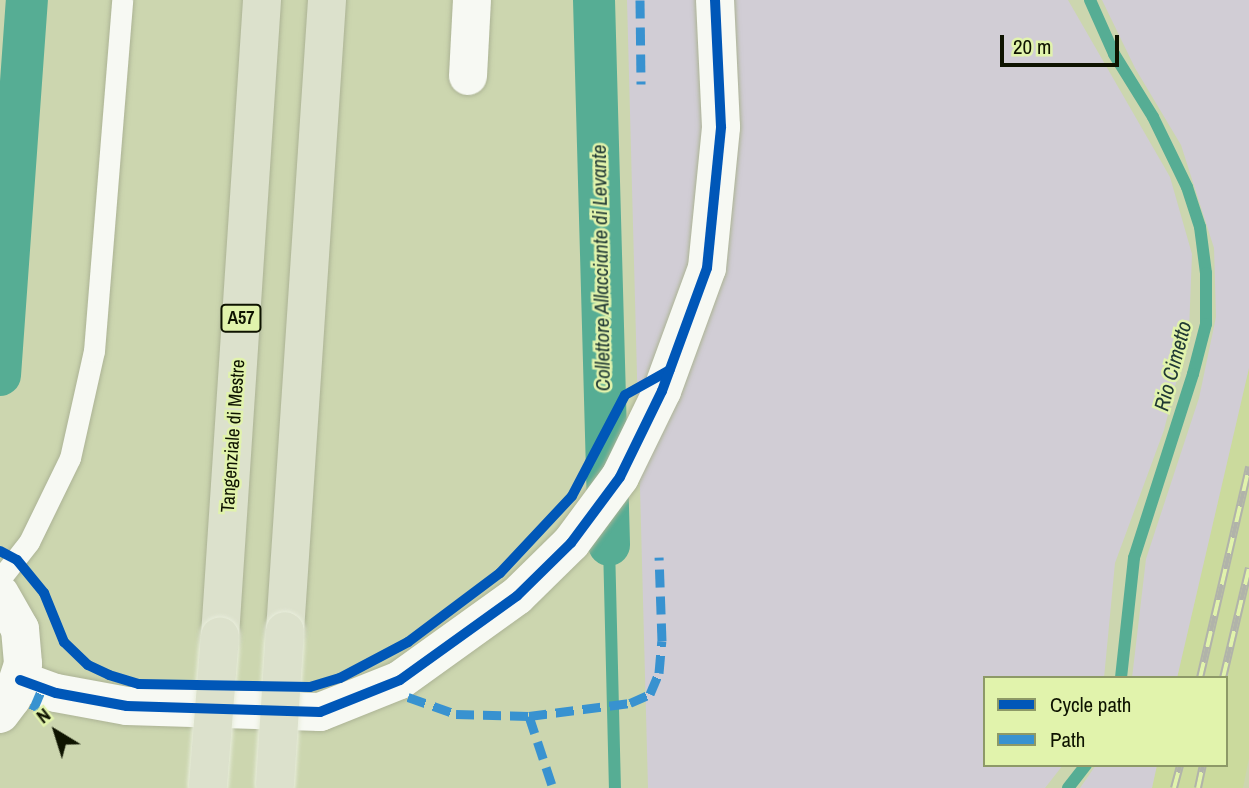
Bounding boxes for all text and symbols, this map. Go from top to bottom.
scale bar [1004,21,1123,65]
text: 20 m [1013,32,1051,61]
water label: Collettore Allacciante di Levante [586,144,616,392]
road number: A57 [220,304,262,332]
water label: Rio Cimetto [1149,318,1197,414]
street label: Tangenziale di Mestre [216,359,250,513]
legend [983,676,1228,767]
text: Cycle path [1050,690,1131,719]
north arrow [21,697,91,767]
text: N [31,702,56,729]
text: Path [1050,725,1085,754]

